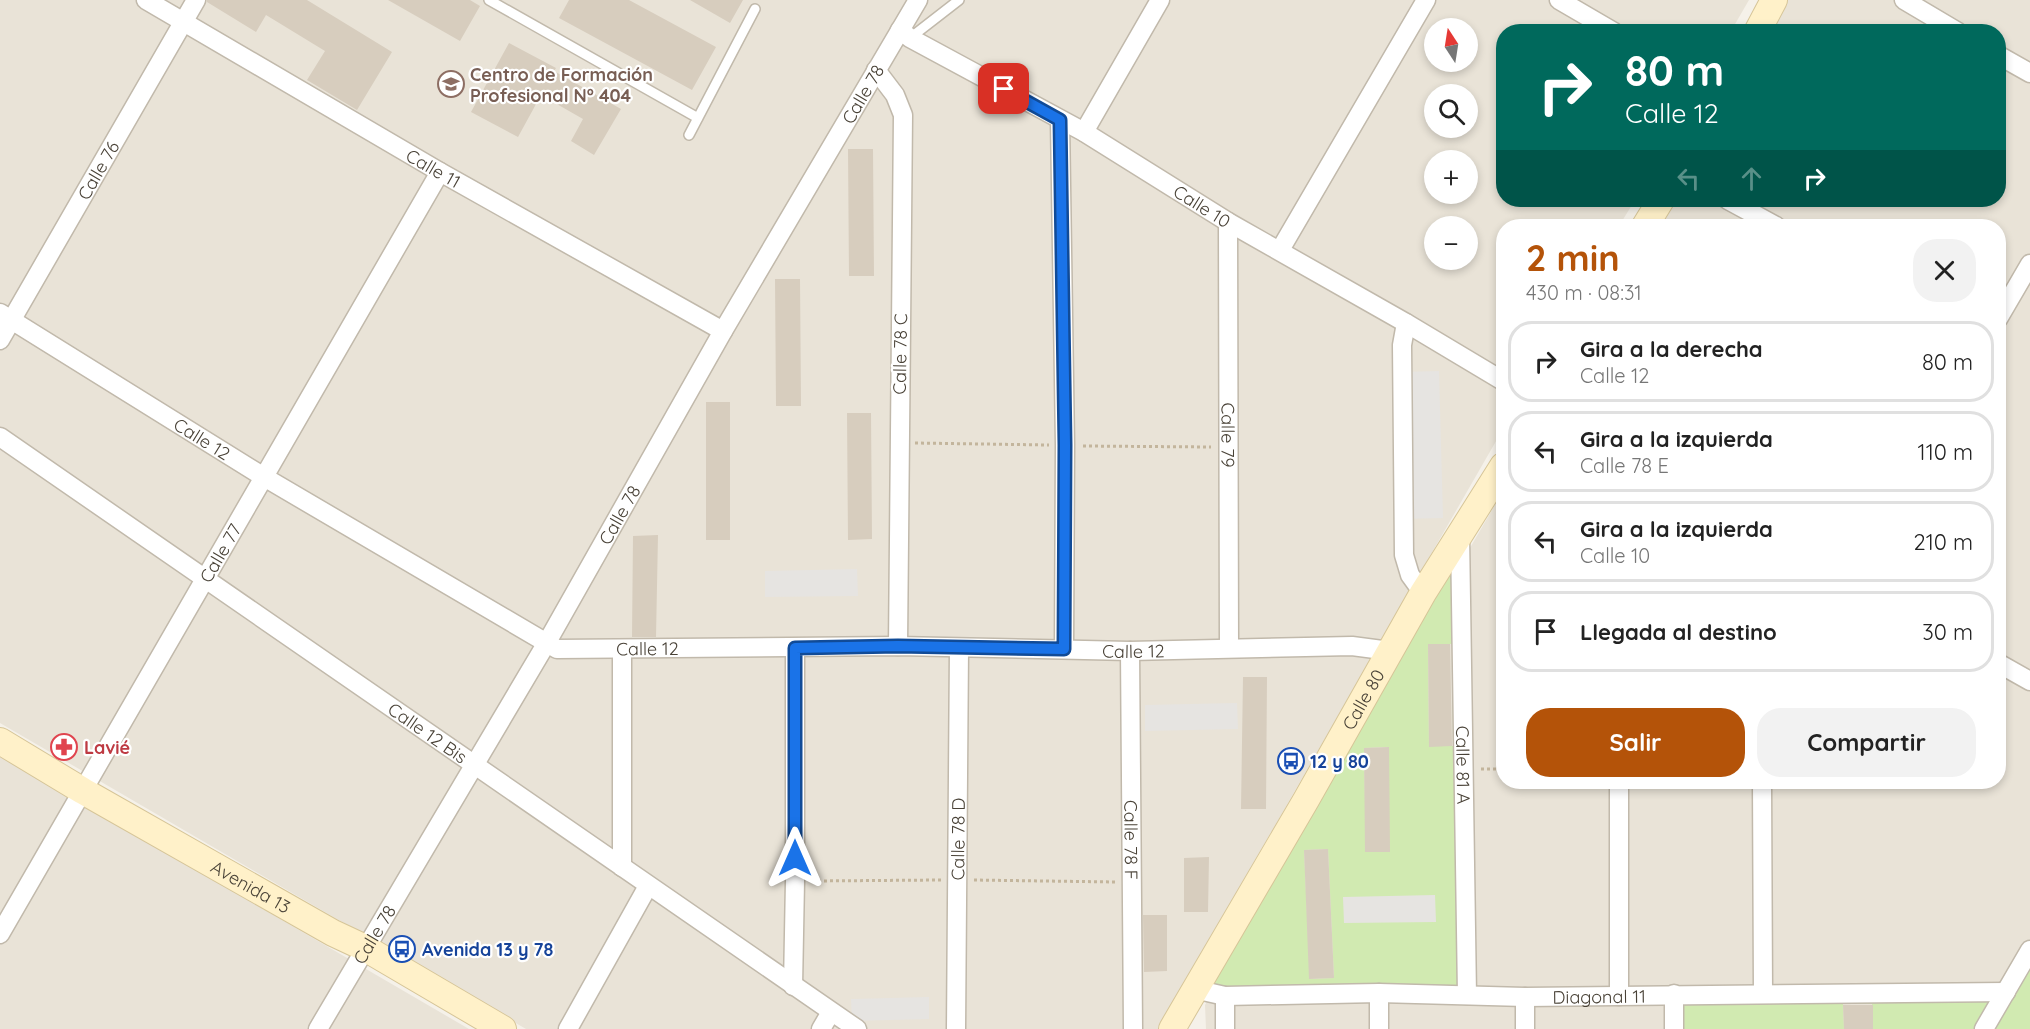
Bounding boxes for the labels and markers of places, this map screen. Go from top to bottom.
place label: Centro de Formación Profesional N° 404 [470,63,653,107]
pin [978,63,1029,114]
school or university icon: Centro de Formación Profesional N° 404 [436,69,466,99]
pharmacy icon: Lavié [49,732,79,762]
place label: Lavié [84,736,130,759]
bus stop icon: 12 y 80 [1276,746,1306,776]
place label: 12 y 80 [1310,750,1369,773]
bus stop icon: Avenida 13 y 78 [387,934,417,964]
place label: Avenida 13 y 78 [422,938,553,961]

